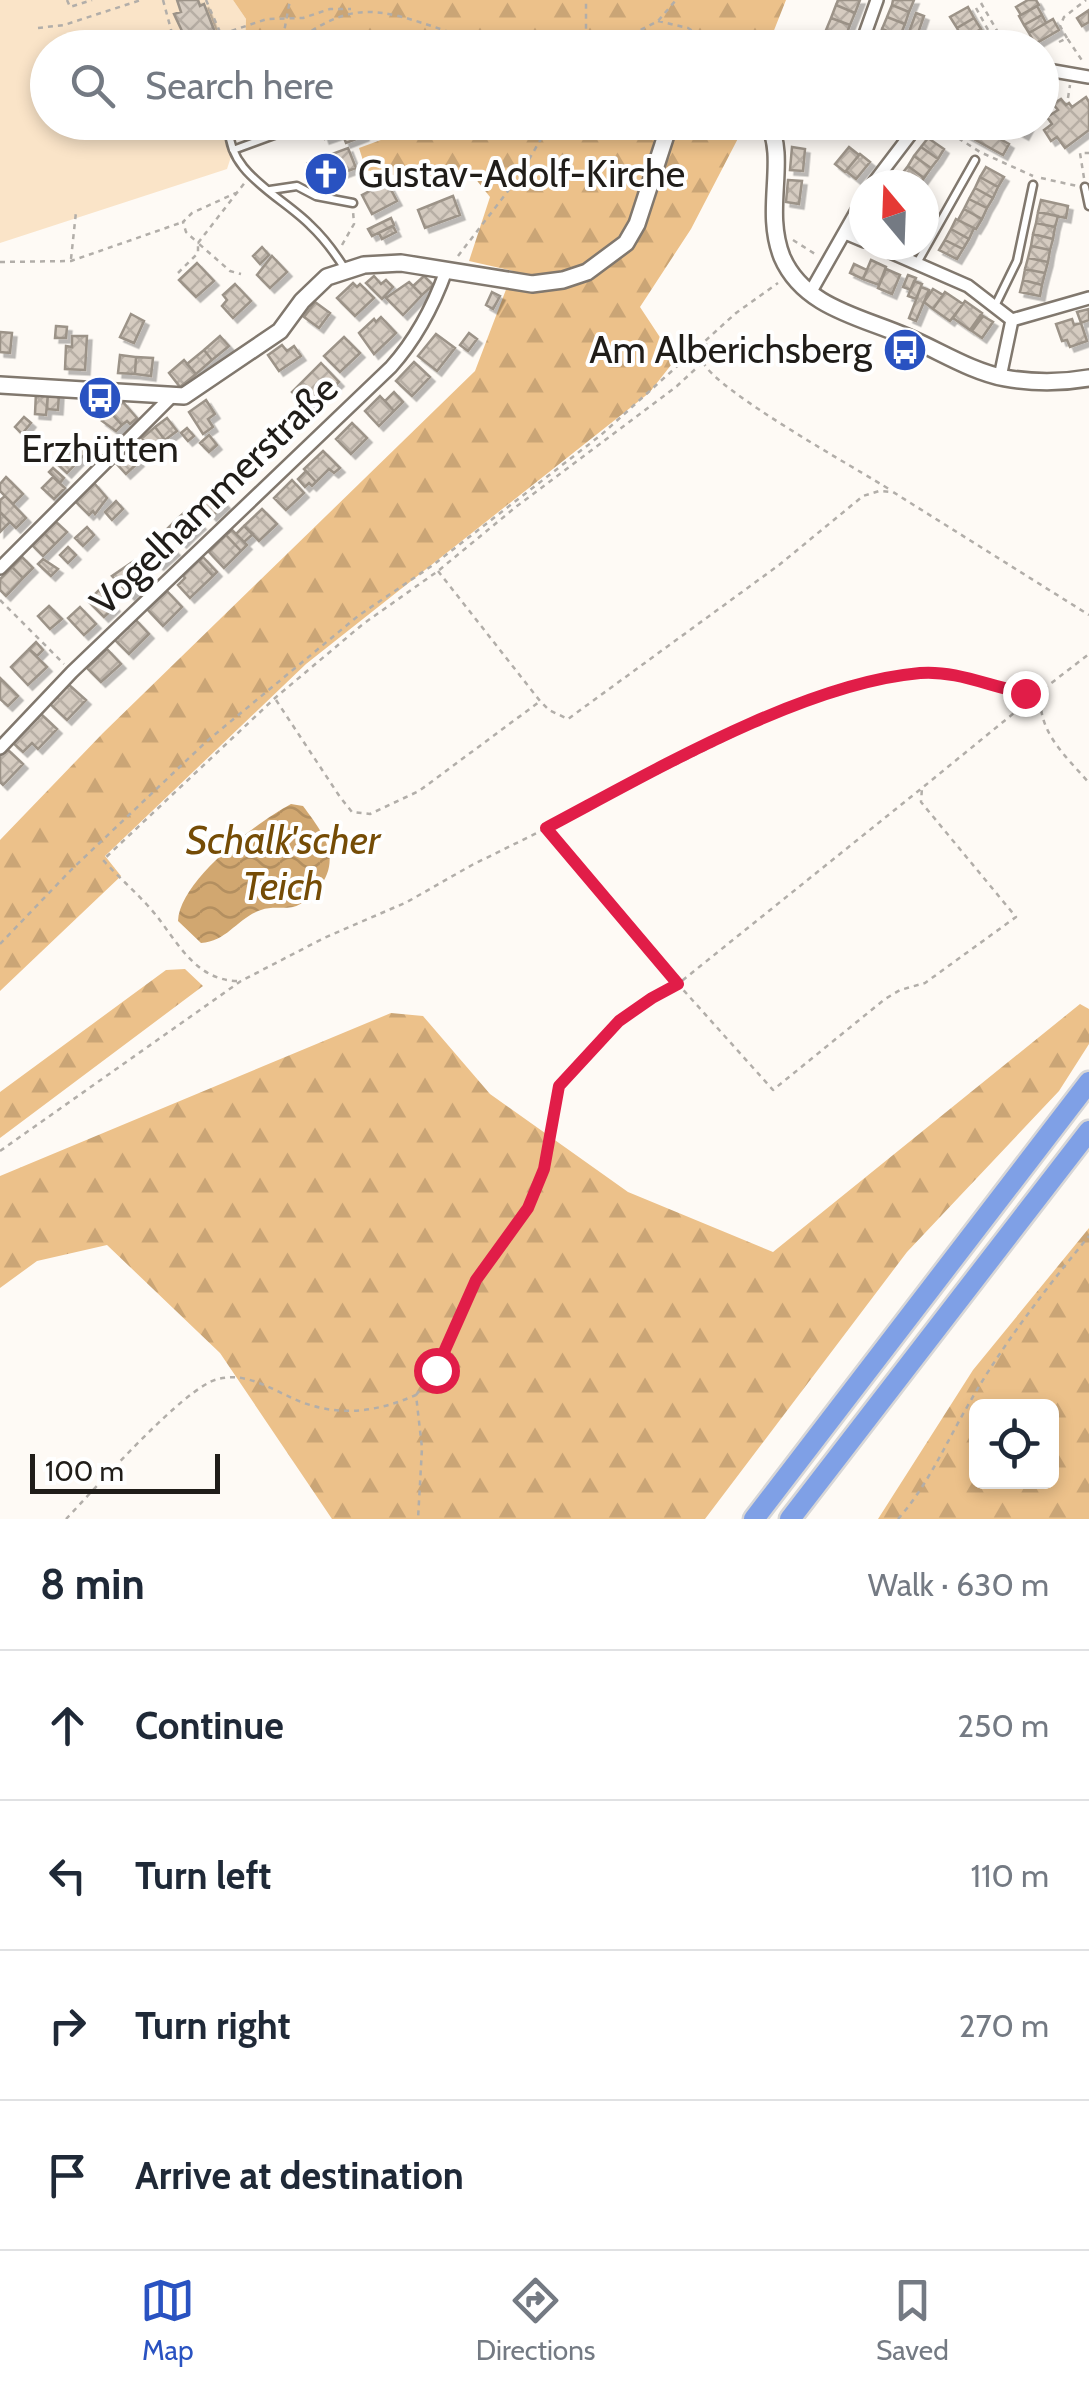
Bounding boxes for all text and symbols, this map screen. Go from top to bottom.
search box [30,30,1059,140]
icon: search [65,58,120,113]
text: Search here [145,62,334,109]
place label: Gustav-Adolf-Kirche [358,150,685,197]
church icon: Gustav-Adolf-Kirche [303,151,349,197]
north arrow [849,170,939,260]
place label: Am Alberichsberg [589,326,873,373]
bus stop icon: Am Alberichsberg [882,327,928,373]
street label: Vogelhammerstraße [80,365,347,625]
bus stop icon: Erzhütten [77,375,123,421]
place label: Erzhütten [21,425,179,472]
route end [1003,671,1049,717]
water label: Schalk'scher Teich [186,815,382,910]
route start [414,1348,460,1394]
map controls [969,1399,1059,1489]
button: locate [969,1399,1059,1489]
scale bar [30,1449,220,1494]
text: 100 m [45,1454,124,1488]
text: 8 min [40,1558,145,1610]
text: Walk · 630 m [868,1565,1049,1604]
icon: ahead [40,1698,95,1753]
text: Continue [135,1702,284,1749]
text: 250 m [957,1706,1049,1745]
icon: left [40,1848,95,1903]
text: Turn left [135,1852,271,1899]
text: 110 m [971,1856,1049,1895]
icon: right [40,1998,95,2053]
text: Turn right [135,2002,291,2049]
text: 270 m [959,2006,1049,2045]
icon: arrive [40,2148,95,2203]
text: Arrive at destination [135,2152,464,2199]
tab: Map [140,2273,195,2367]
tab: Directions [476,2273,595,2367]
tab: Saved [876,2273,949,2367]

